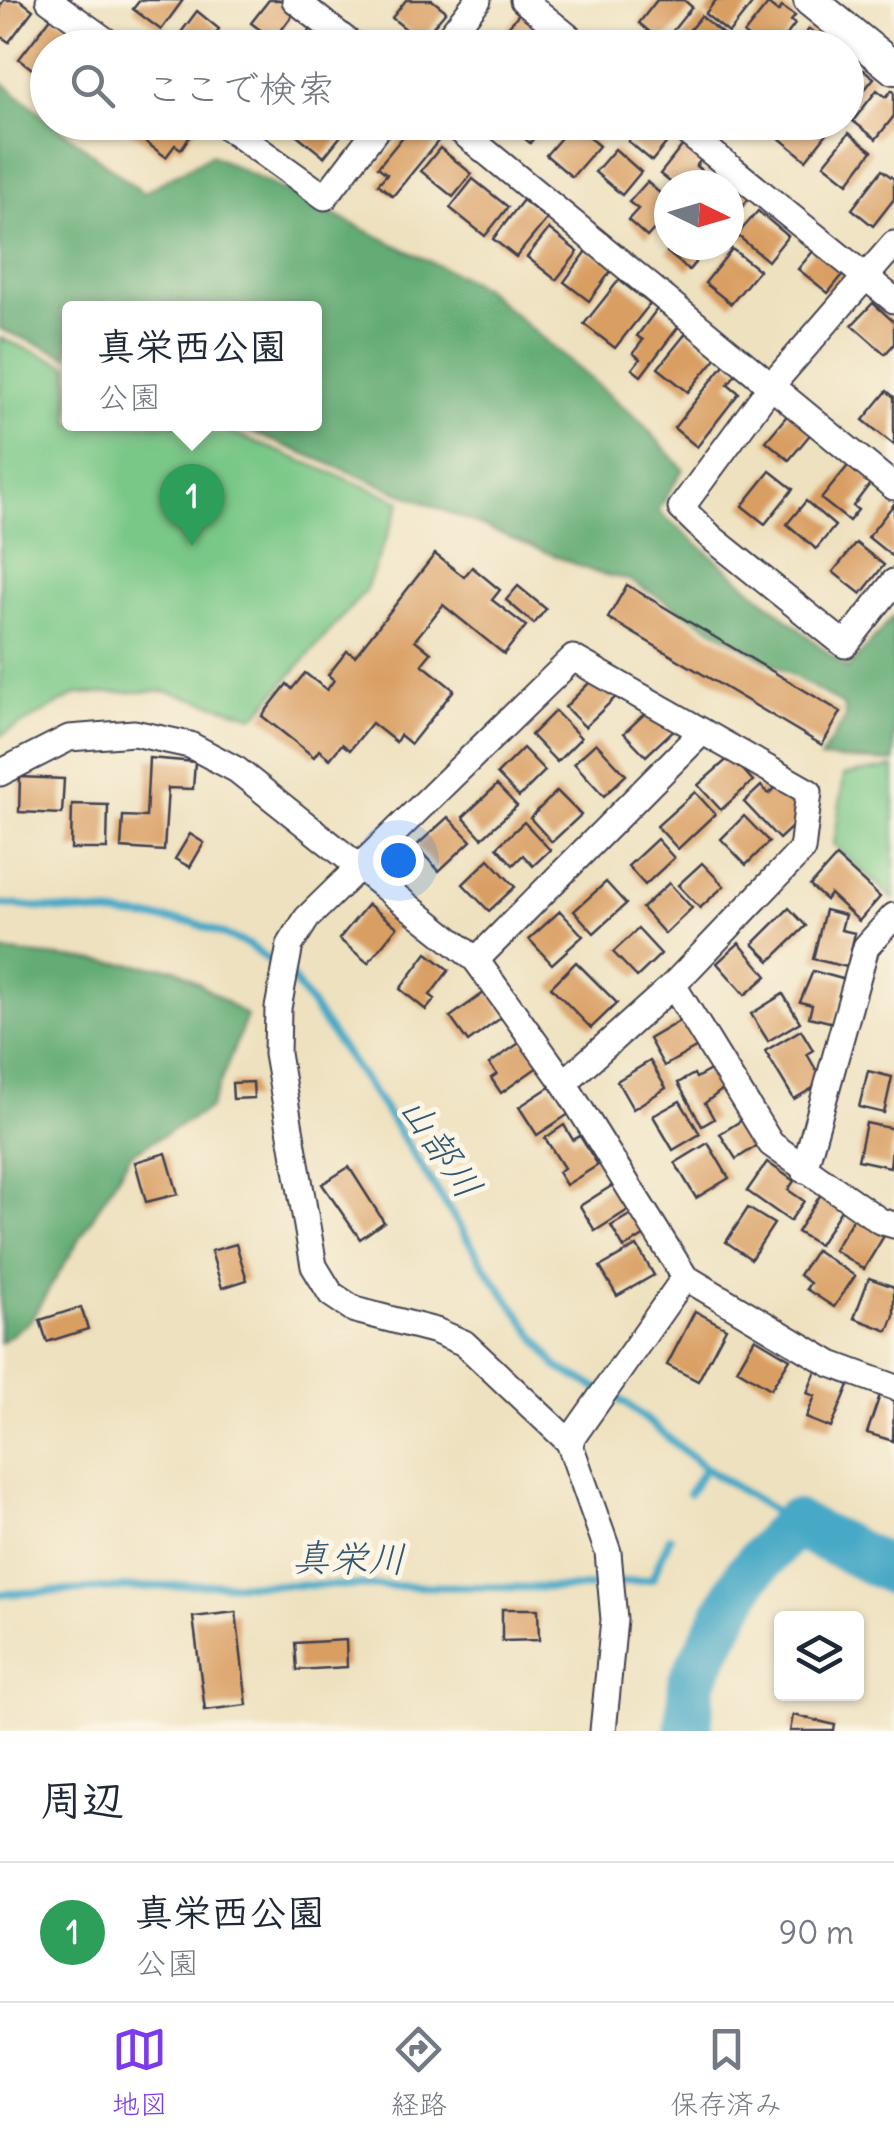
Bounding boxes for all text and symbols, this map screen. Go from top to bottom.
search box [30,30,864,140]
icon: search [65,58,120,113]
text: ここで検索 [145,65,335,112]
north arrow [654,170,744,260]
popup [62,301,322,431]
text: 真栄西公園 [97,323,287,370]
text: 公園 [97,376,161,417]
pin: 1 [160,464,224,546]
your location [373,835,424,886]
water label: 山部川 [390,1087,492,1207]
water label: 真栄川 [292,1534,406,1582]
map controls [774,1611,864,1701]
button: layers [774,1611,864,1701]
text: 周辺 [40,1774,124,1826]
text: 真栄西公園 [135,1889,325,1936]
text: 1 [66,1912,79,1953]
text: 90 m [779,1912,854,1953]
text: 公園 [135,1942,199,1983]
tab: 地図 [112,2022,168,2122]
tab: 経路 [391,2022,447,2122]
tab: 保存済み [670,2022,782,2122]

